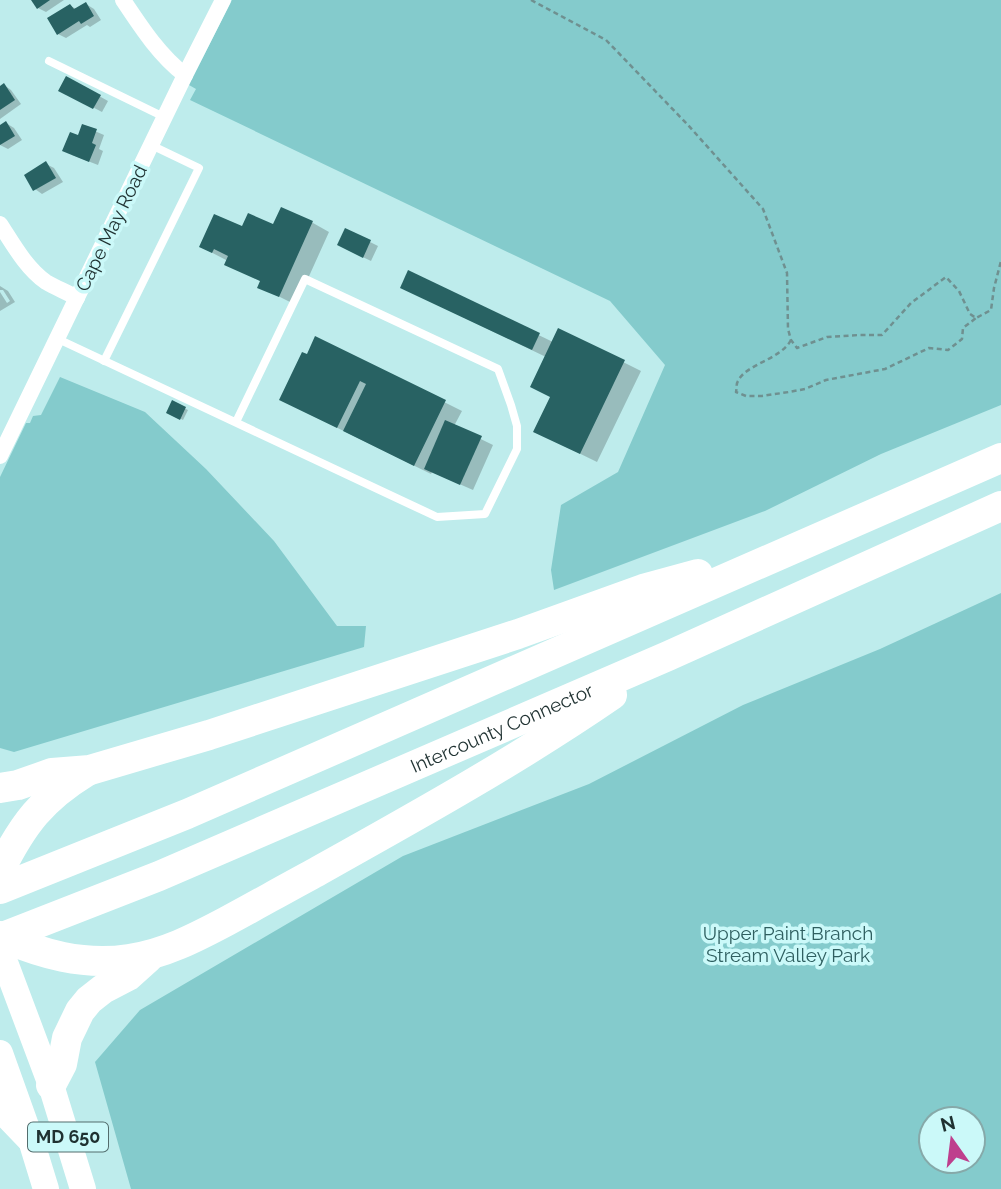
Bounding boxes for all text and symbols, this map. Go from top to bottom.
street label: Cape May Road [71,161,151,295]
street label: Intercounty Connector [407,679,597,777]
park label: Upper Paint Branch Stream Valley Park [703,922,873,966]
north arrow [917,1105,987,1175]
text: N [938,1111,958,1136]
road number: MD 650 [28,1122,108,1152]

